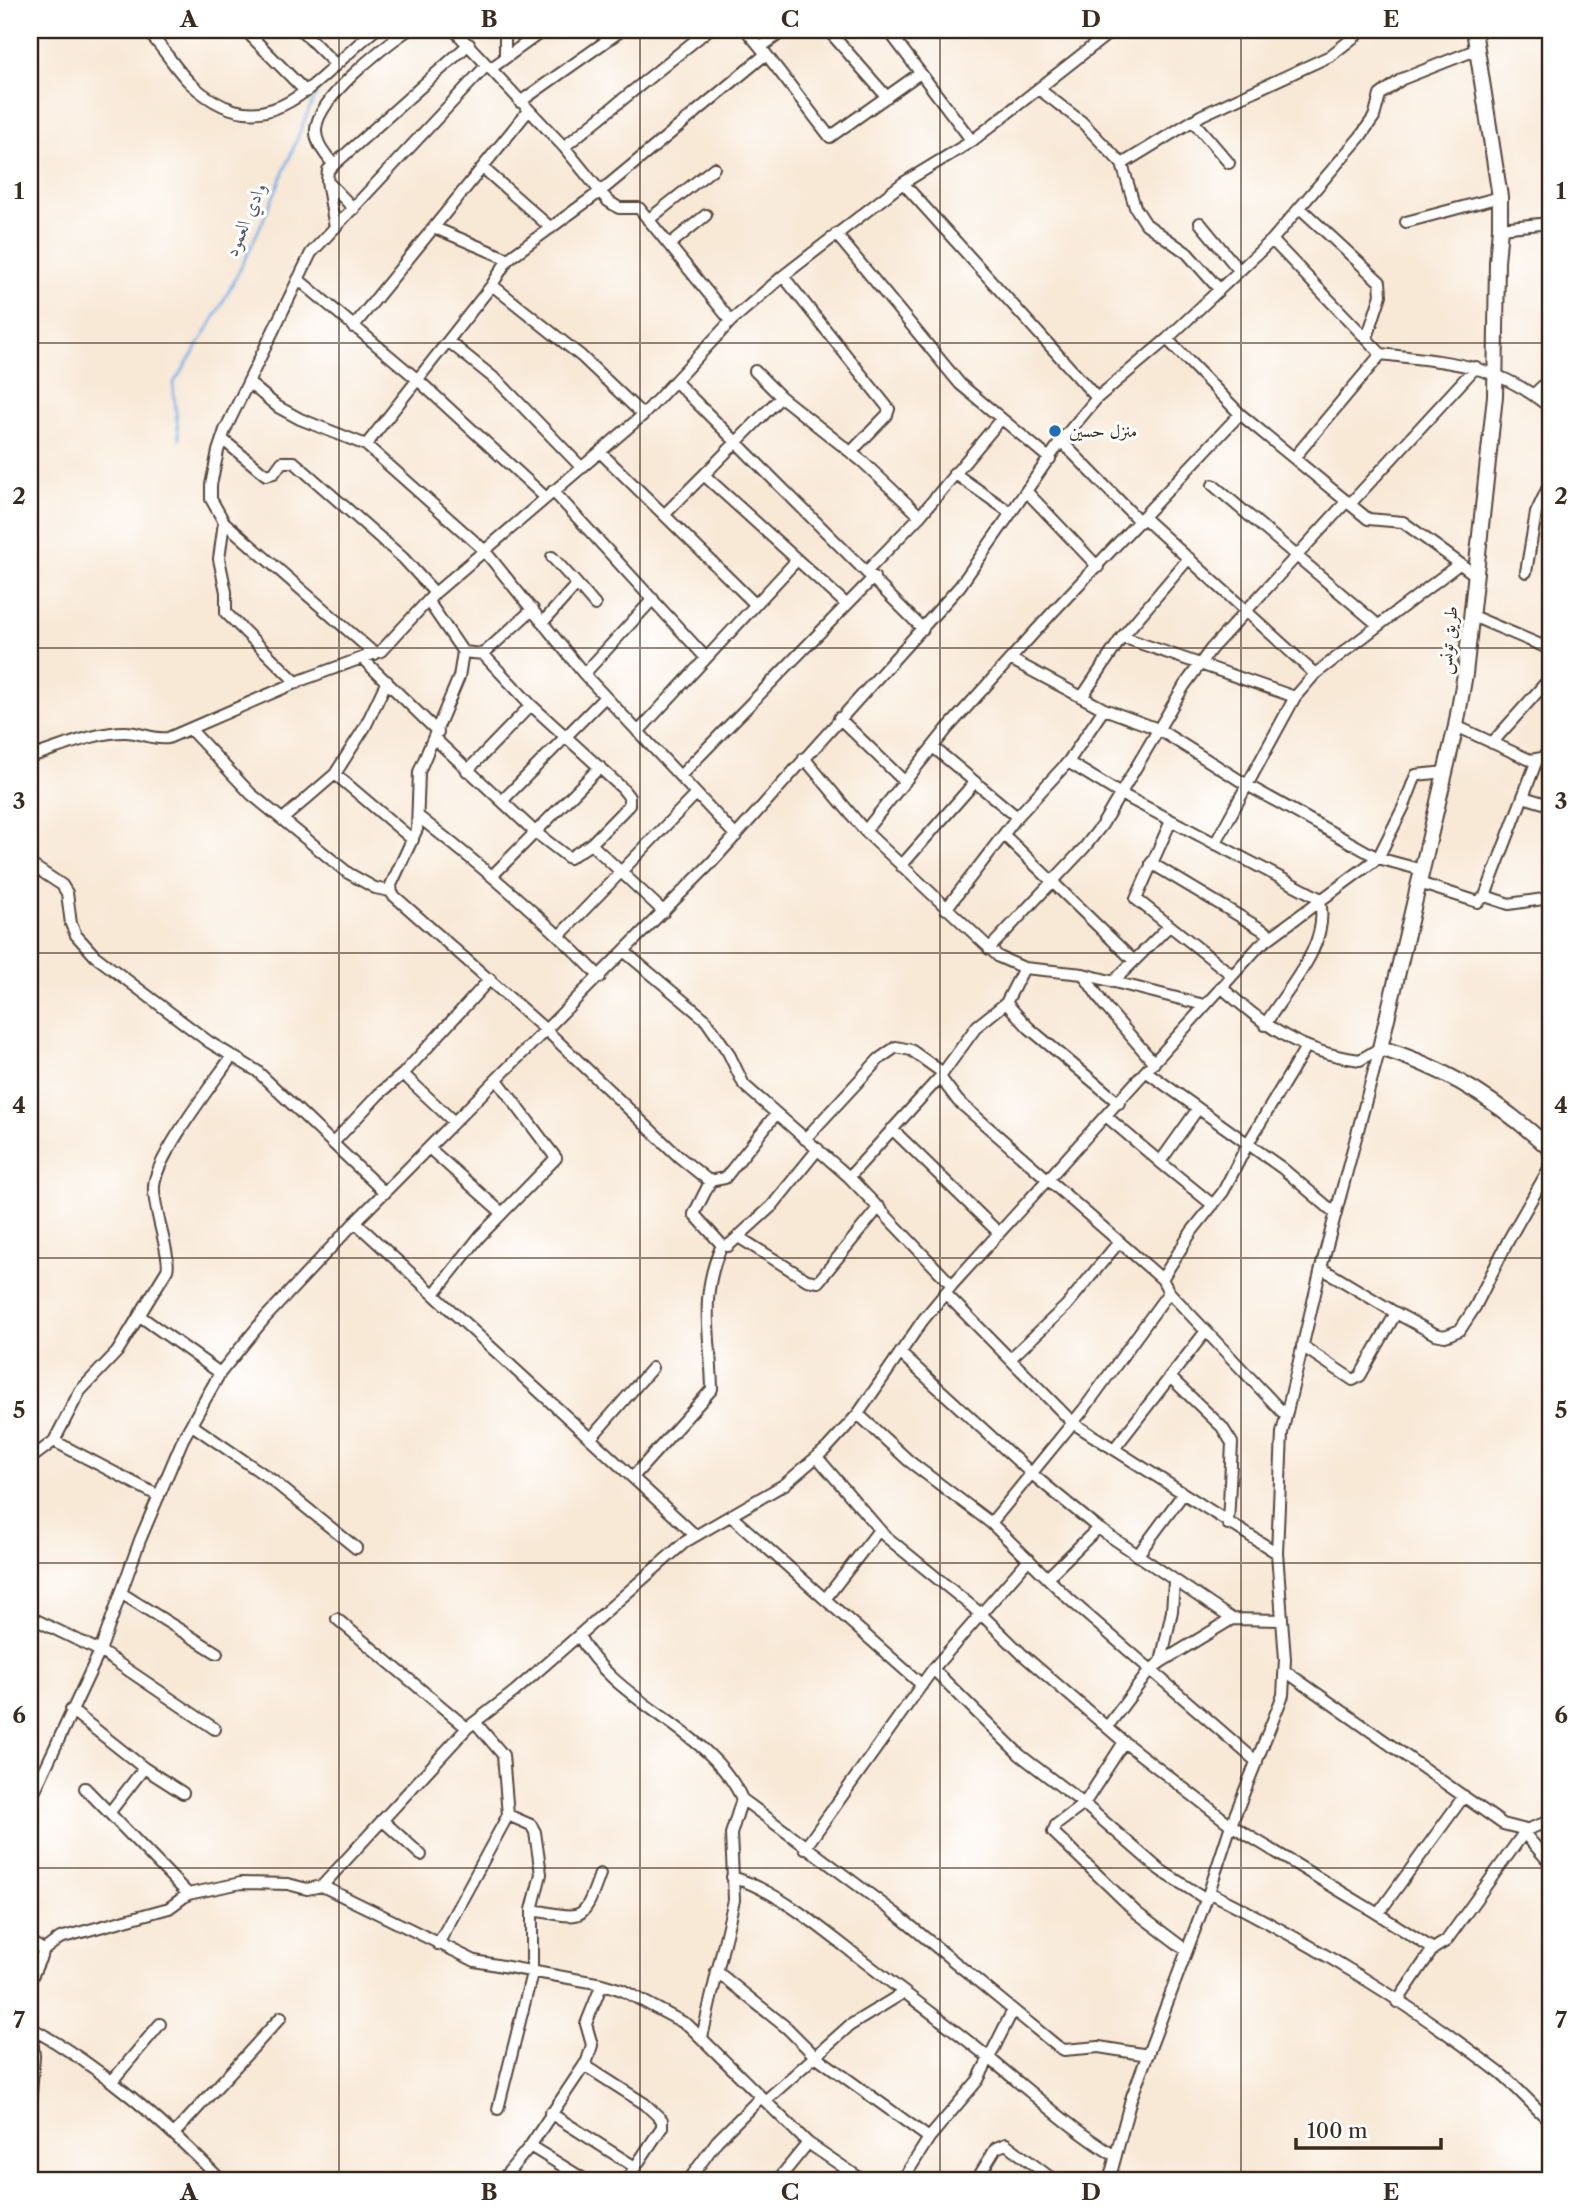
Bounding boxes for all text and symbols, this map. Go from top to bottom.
text: A [179,5,199,33]
text: B [480,5,498,33]
text: C [781,5,799,33]
text: D [1081,5,1101,33]
text: E [1383,5,1399,33]
text: 1 [14,177,25,205]
text: 1 [1556,177,1567,205]
water label: وادي العمود [220,179,275,261]
place label: منزل حسين [1069,420,1137,442]
marker: منزل حسين [1047,423,1063,439]
text: 2 [12,482,26,510]
text: 2 [1554,482,1568,510]
street label: طريق تونس [1433,605,1464,675]
text: 3 [13,787,26,815]
text: 3 [1555,787,1568,815]
text: 4 [12,1091,26,1119]
text: 4 [1554,1091,1568,1119]
text: 5 [13,1396,25,1424]
text: 5 [1555,1396,1567,1424]
text: 6 [12,1701,26,1729]
text: 6 [1554,1701,1568,1729]
text: 7 [13,2006,25,2034]
text: 7 [1555,2006,1567,2034]
scale bar [1296,2106,1442,2150]
text: 100 m [1307,2118,1368,2143]
text: A [179,2178,199,2206]
text: B [480,2178,498,2206]
text: C [781,2178,799,2206]
text: D [1081,2178,1101,2206]
text: E [1383,2178,1399,2206]

